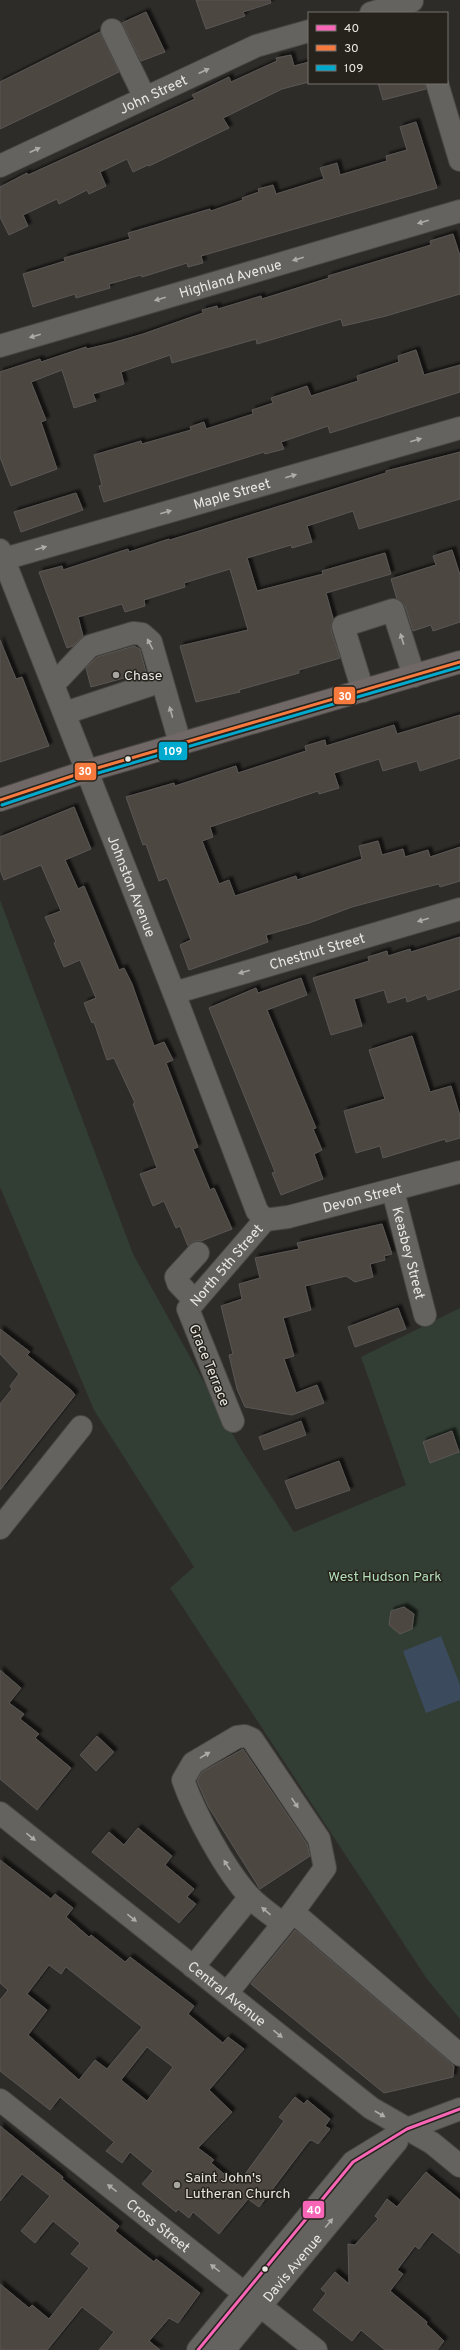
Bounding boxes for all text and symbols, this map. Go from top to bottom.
legend [308,12,448,84]
text: 40 [344,21,359,37]
text: 30 [344,41,359,57]
text: 109 [344,61,363,77]
one-way arrow [198,68,210,74]
street label: John Street [117,72,190,119]
one-way arrow [30,147,41,153]
one-way arrow [416,219,428,225]
one-way arrow [292,256,304,262]
street label: Highland Avenue [177,257,284,303]
one-way arrow [153,296,165,302]
one-way arrow [29,333,41,339]
one-way arrow [410,437,422,443]
one-way arrow [285,473,297,479]
street label: Maple Street [192,476,273,514]
one-way arrow [160,509,172,515]
one-way arrow [35,545,47,551]
one-way arrow [399,632,405,644]
one-way arrow [146,638,153,650]
place label: Chase [124,668,162,685]
marker: Chase [111,670,121,680]
line badge: 30 [333,686,356,705]
text: 30 [338,690,352,704]
one-way arrow [168,706,174,718]
line badge: 109 [158,741,188,761]
text: 109 [164,745,182,759]
unlabelled marker [123,754,133,764]
line badge: 30 [74,762,97,781]
text: 30 [78,765,92,779]
street label: Johnston Avenue [103,833,158,940]
one-way arrow [416,917,428,923]
street label: Chestnut Street [268,930,367,975]
one-way arrow [238,969,250,975]
street label: Devon Street [321,1180,404,1218]
street label: Keasbey Street [387,1205,428,1301]
street label: North 5th Street [187,1221,267,1310]
street label: Grace Terrace [184,1322,233,1409]
park label: West Hudson Park [328,1569,442,1586]
one-way arrow [199,1752,211,1759]
one-way arrow [291,1798,299,1809]
one-way arrow [25,1833,36,1842]
one-way arrow [224,1859,231,1871]
one-way arrow [261,1906,272,1915]
one-way arrow [127,1914,138,1923]
street label: Central Avenue [184,1958,269,2031]
one-way arrow [272,2030,283,2038]
one-way arrow [375,2110,386,2117]
place label: Saint John's Lutheran Church [185,2170,290,2203]
marker: Saint John's Lutheran Church [172,2180,182,2190]
one-way arrow [107,2184,118,2192]
street label: Cross Street [122,2196,193,2257]
line badge: 40 [302,2200,325,2219]
text: 40 [307,2204,321,2218]
one-way arrow [325,2217,333,2228]
street label: Davis Avenue [260,2231,327,2306]
one-way arrow [209,2264,220,2272]
unlabelled marker [260,2264,270,2274]

